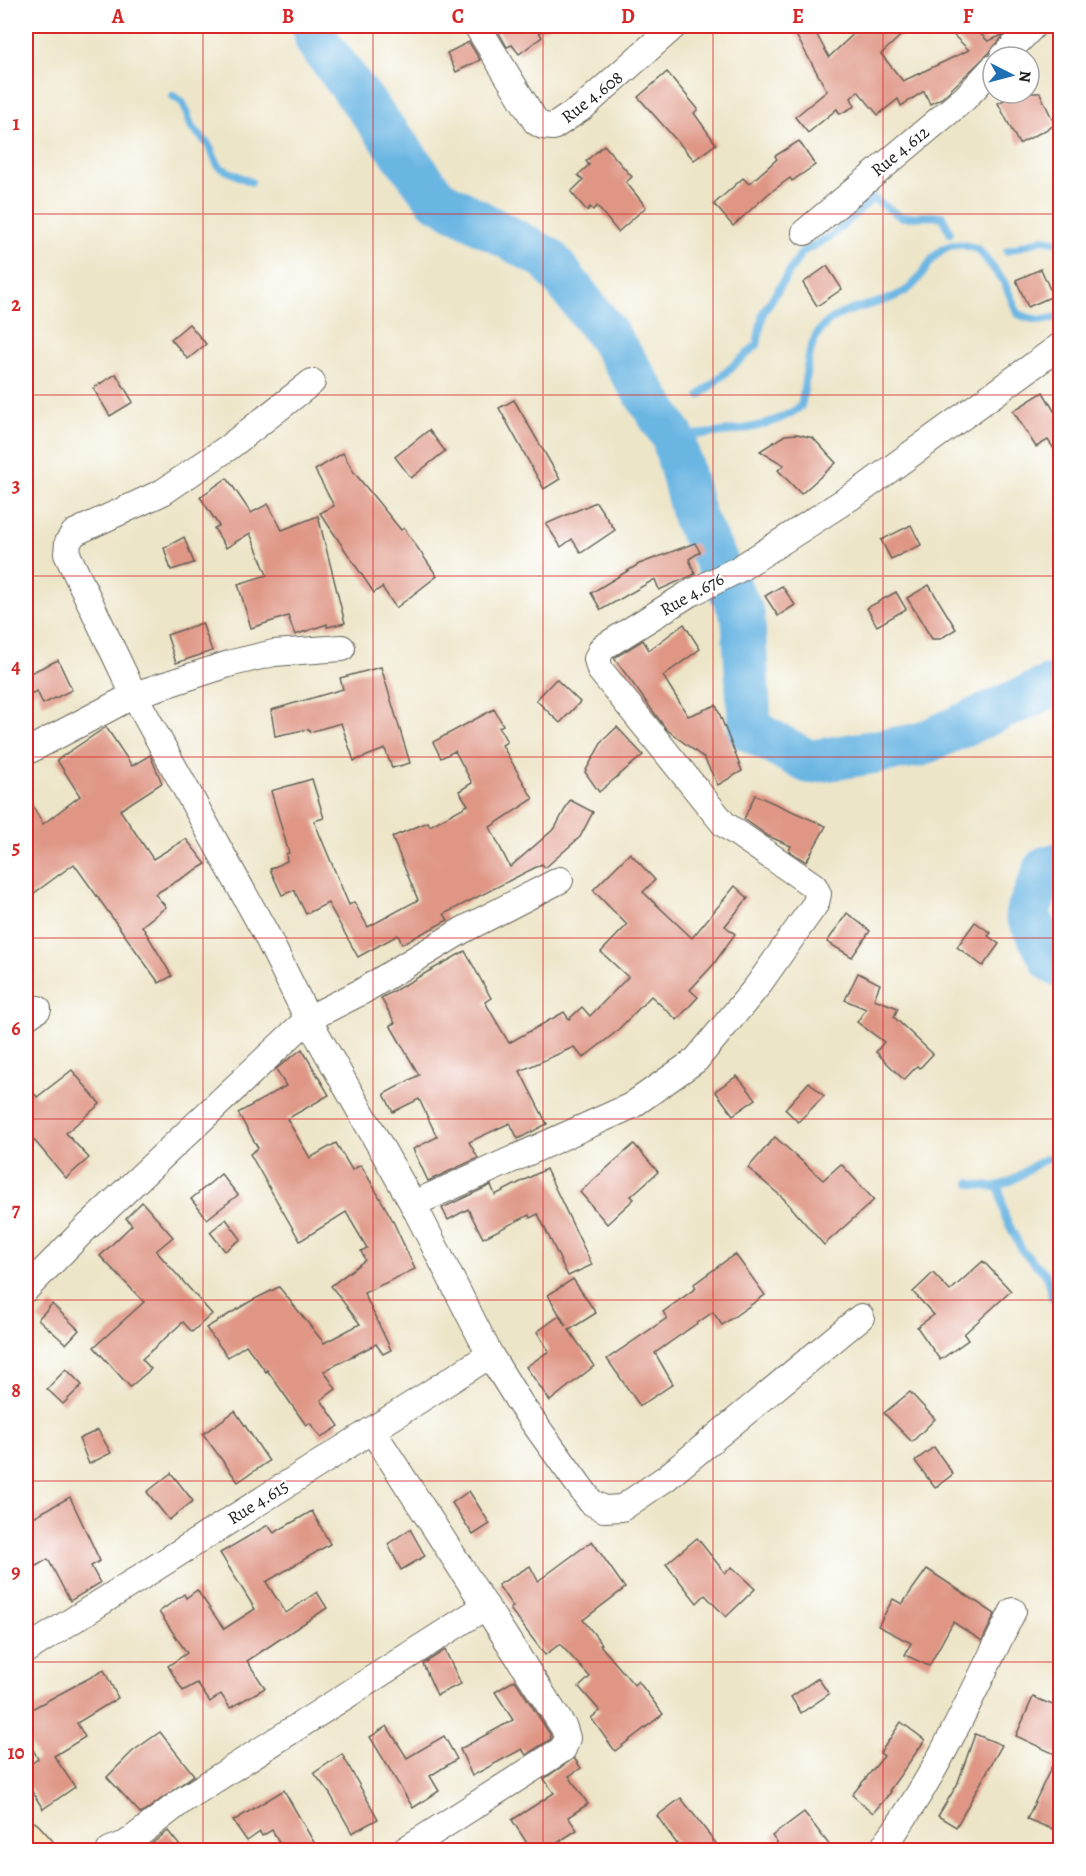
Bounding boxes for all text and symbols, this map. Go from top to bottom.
text: A [111,3,125,30]
text: B [282,3,294,30]
text: C [452,3,464,30]
text: D [621,3,635,30]
text: E [792,3,804,30]
text: F [963,3,974,30]
north arrow [981,45,1041,105]
street label: Rue 4.608 [556,65,628,129]
text: N [1013,70,1036,84]
text: 1 [12,110,20,137]
street label: Rue 4.612 [866,120,935,182]
text: 2 [11,291,21,318]
text: 3 [12,472,20,499]
street label: Rue 4.676 [656,567,728,621]
text: 4 [11,653,21,680]
text: 5 [12,834,20,861]
text: 6 [11,1015,21,1042]
text: 7 [12,1196,21,1223]
text: 8 [11,1377,21,1404]
street label: Rue 4.615 [223,1474,293,1530]
text: 9 [11,1558,21,1585]
text: 10 [7,1739,25,1766]

